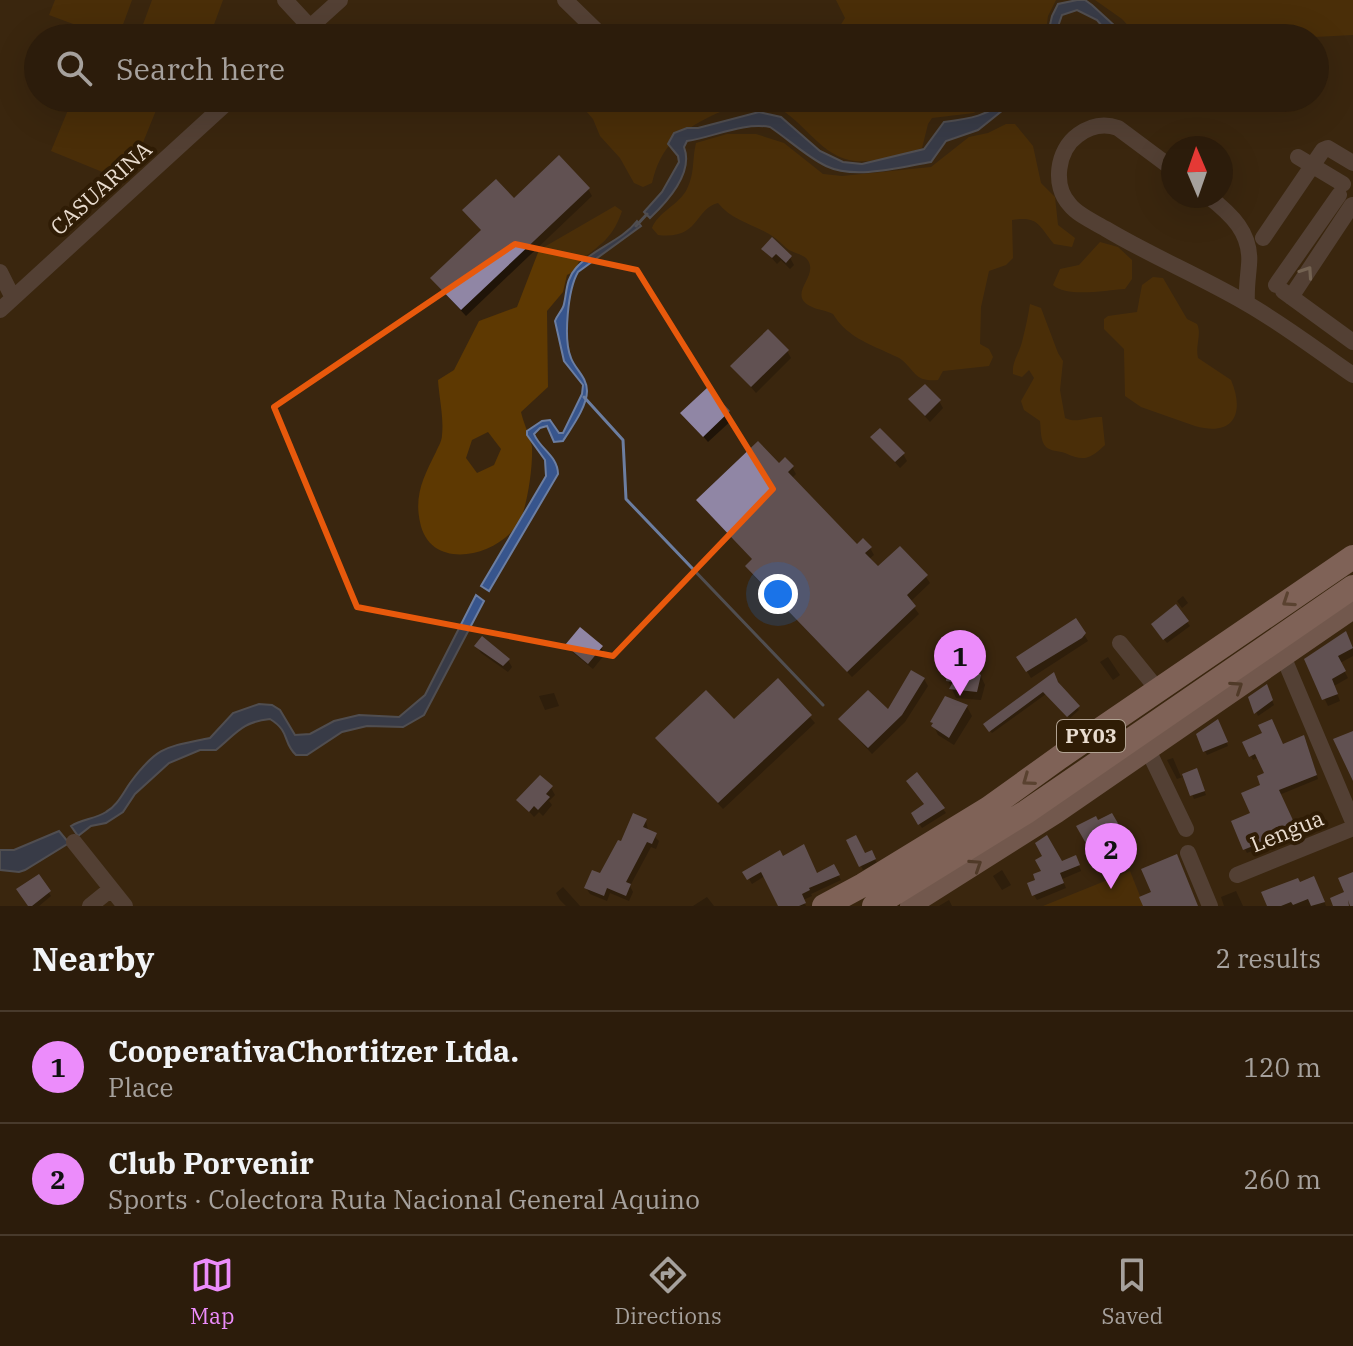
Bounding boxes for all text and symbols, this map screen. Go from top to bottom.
search box [24,24,1329,112]
icon: search [52,46,96,90]
text: Search here [116,49,285,88]
street label: CASUARINA [44,134,158,241]
north arrow [1161,136,1233,208]
one-way arrow [1297,266,1312,281]
your location [758,574,798,614]
one-way arrow [1283,591,1297,606]
pin: 1 [934,630,986,696]
one-way arrow [1228,682,1242,697]
road number: PY03 [1057,720,1125,752]
one-way arrow [1022,770,1037,784]
street label: Lengua [1246,803,1328,858]
pin: 2 [1085,823,1137,889]
one-way arrow [967,860,982,875]
text: Nearby [32,936,154,980]
text: 2 results [1215,941,1321,975]
text: CooperativaChortitzer Ltda. [108,1031,519,1070]
text: 1 [50,1050,66,1084]
text: 120 m [1243,1050,1321,1084]
text: Place [108,1070,173,1104]
text: Club Porvenir [108,1143,314,1182]
text: 2 [50,1162,66,1196]
text: 260 m [1243,1162,1321,1196]
text: Sports · Colectora Ruta Nacional General Aquino [108,1182,700,1216]
tab: Map [190,1253,235,1330]
tab: Directions [614,1253,722,1330]
tab: Saved [1101,1253,1163,1330]

